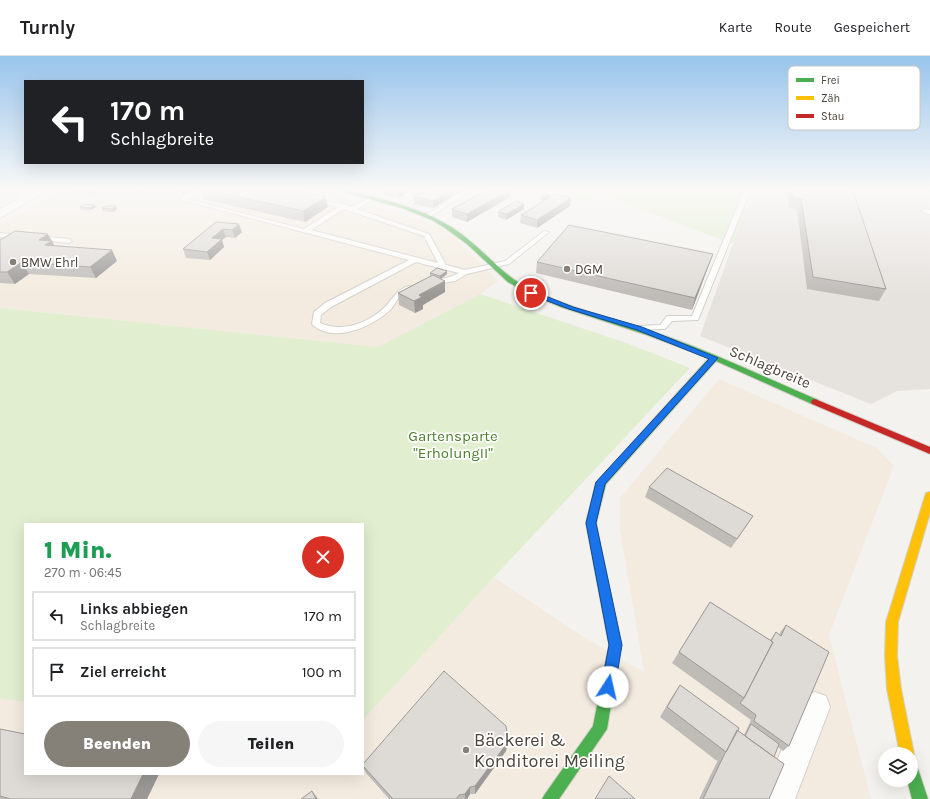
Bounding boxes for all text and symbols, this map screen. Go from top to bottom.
text: Turnly [20,17,75,39]
text: Karte [719,19,753,36]
text: Route [775,19,812,36]
text: Gespeichert [834,19,910,36]
legend [788,66,920,130]
text: Frei [821,74,840,87]
text: Zäh [821,92,840,105]
text: 170 m [110,94,185,127]
icon: left [44,96,96,148]
text: Stau [821,110,845,123]
text: Schlagbreite [110,128,214,150]
place label: BMW Ehrl [21,255,78,270]
marker: BMW Ehrl [8,257,18,267]
place label: DGM [575,262,603,277]
marker: DGM [562,264,572,274]
pin [514,276,548,310]
icon: arrive [520,282,542,304]
street label: Schlagbreite [727,342,813,392]
park label: Gartensparte "ErholungII" [408,427,498,462]
text: 1 Min. [44,536,112,564]
button: close [302,536,344,578]
text: 270 m · 06:45 [44,565,122,580]
text: Links abbiegen [80,600,188,618]
icon: left [46,605,68,627]
text: 170 m [304,607,342,625]
text: Schlagbreite [80,618,155,633]
icon: arrive [46,661,68,683]
text: Ziel erreicht [80,663,166,681]
text: 100 m [302,663,342,681]
position arrow [587,666,629,708]
button: Beenden [44,721,190,767]
button: Teilen [198,721,344,767]
place label: Bäckerei & Konditorei Meiling [474,729,625,772]
marker: Bäckerei & Konditorei Meiling [461,745,471,755]
map controls [878,747,918,787]
button: layers [878,747,918,787]

